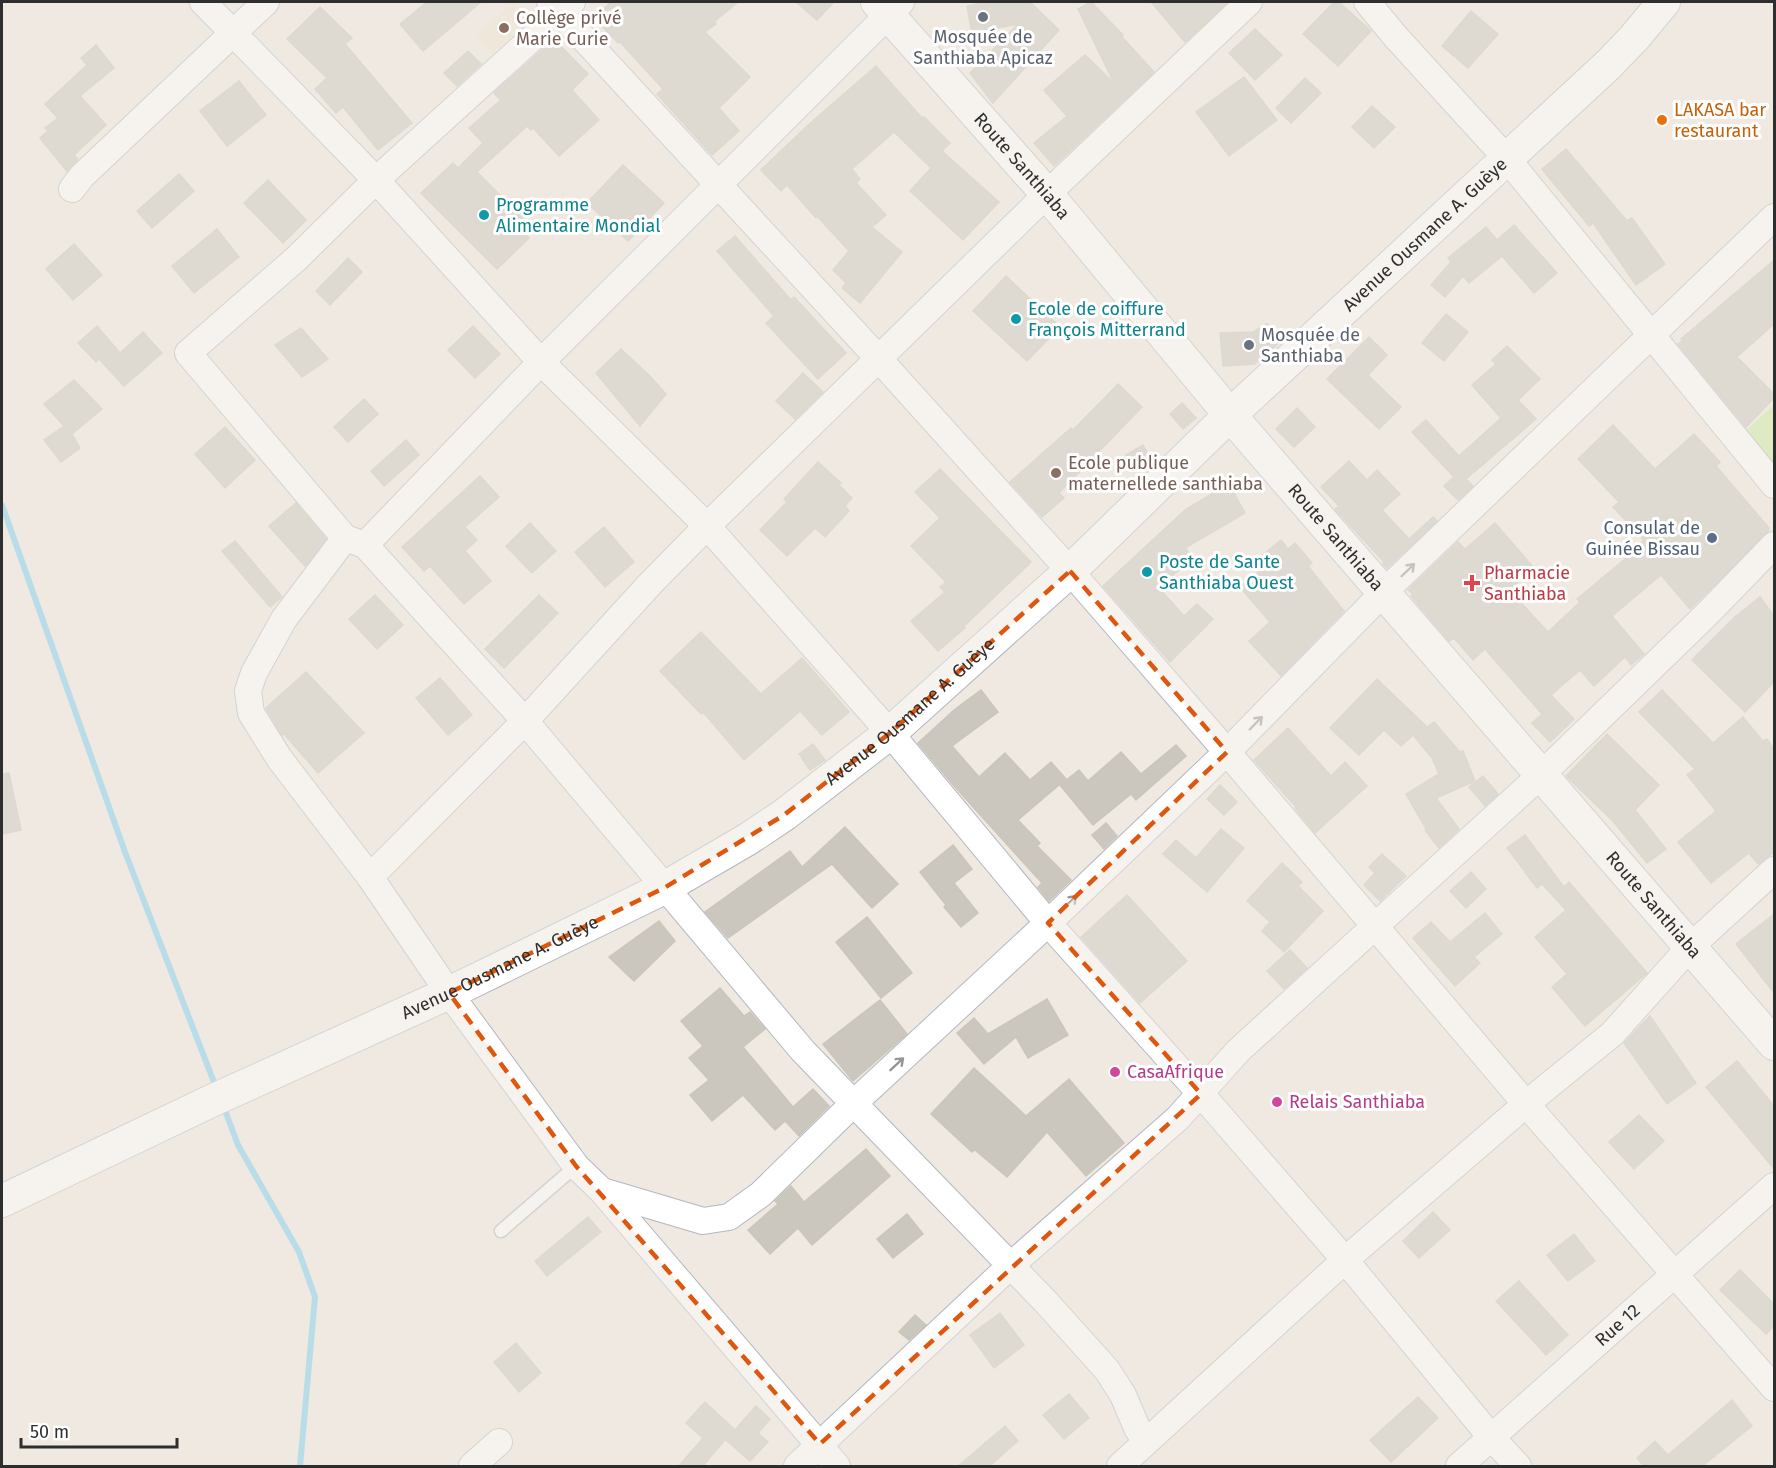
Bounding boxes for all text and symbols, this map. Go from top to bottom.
place label: Collège privé Marie Curie [516,7,621,50]
marker: Mosquée de Santhiaba Apicaz [976,10,990,24]
marker: Collège privé Marie Curie [497,21,511,35]
place label: Mosquée de Santhiaba Apicaz [913,26,1053,69]
place label: LAKASA bar restaurant [1674,99,1766,142]
street label: Route Santhiaba [969,108,1075,224]
marker: LAKASA bar restaurant [1655,113,1669,127]
street label: Avenue Ousmane A. Guèye [1338,153,1512,316]
place label: Programme Alimentaire Mondial [496,194,660,237]
marker: Programme Alimentaire Mondial [477,208,491,222]
place label: Ecole de coiffure François Mitterrand [1028,298,1186,341]
marker: Ecole de coiffure François Mitterrand [1009,312,1023,326]
place label: Mosquée de Santhiaba [1261,324,1360,367]
marker: Mosquée de Santhiaba [1242,338,1256,352]
place label: Ecole publique maternellede santhiaba [1068,452,1263,495]
marker: Ecole publique maternellede santhiaba [1049,466,1063,480]
street label: Route Santhiaba [1283,479,1388,595]
place label: Consulat de Guinée Bissau [1585,517,1700,560]
marker: Consulat de Guinée Bissau [1705,531,1719,545]
place label: Poste de Sante Santhiaba Ouest [1159,551,1294,594]
place label: Pharmacie Santhiaba [1484,562,1570,605]
one-way arrow [1400,563,1415,577]
marker: Poste de Sante Santhiaba Ouest [1140,565,1154,579]
marker: Pharmacie Santhiaba [1465,576,1479,590]
street label: Avenue Ousmane A. Guèye [821,633,999,790]
one-way arrow [1249,716,1263,731]
street label: Route Santhiaba [1601,847,1706,963]
one-way arrow [1063,895,1078,910]
street label: Avenue Ousmane A. Guèye [398,911,602,1024]
one-way arrow [889,1057,904,1071]
place label: CasaAfrique [1127,1061,1224,1083]
marker: CasaAfrique [1108,1065,1122,1079]
place label: Relais Santhiaba [1289,1091,1425,1113]
marker: Relais Santhiaba [1270,1095,1284,1109]
street label: Rue 12 [1590,1299,1645,1351]
scale bar [21,1411,177,1449]
text: 50 m [30,1421,69,1443]

